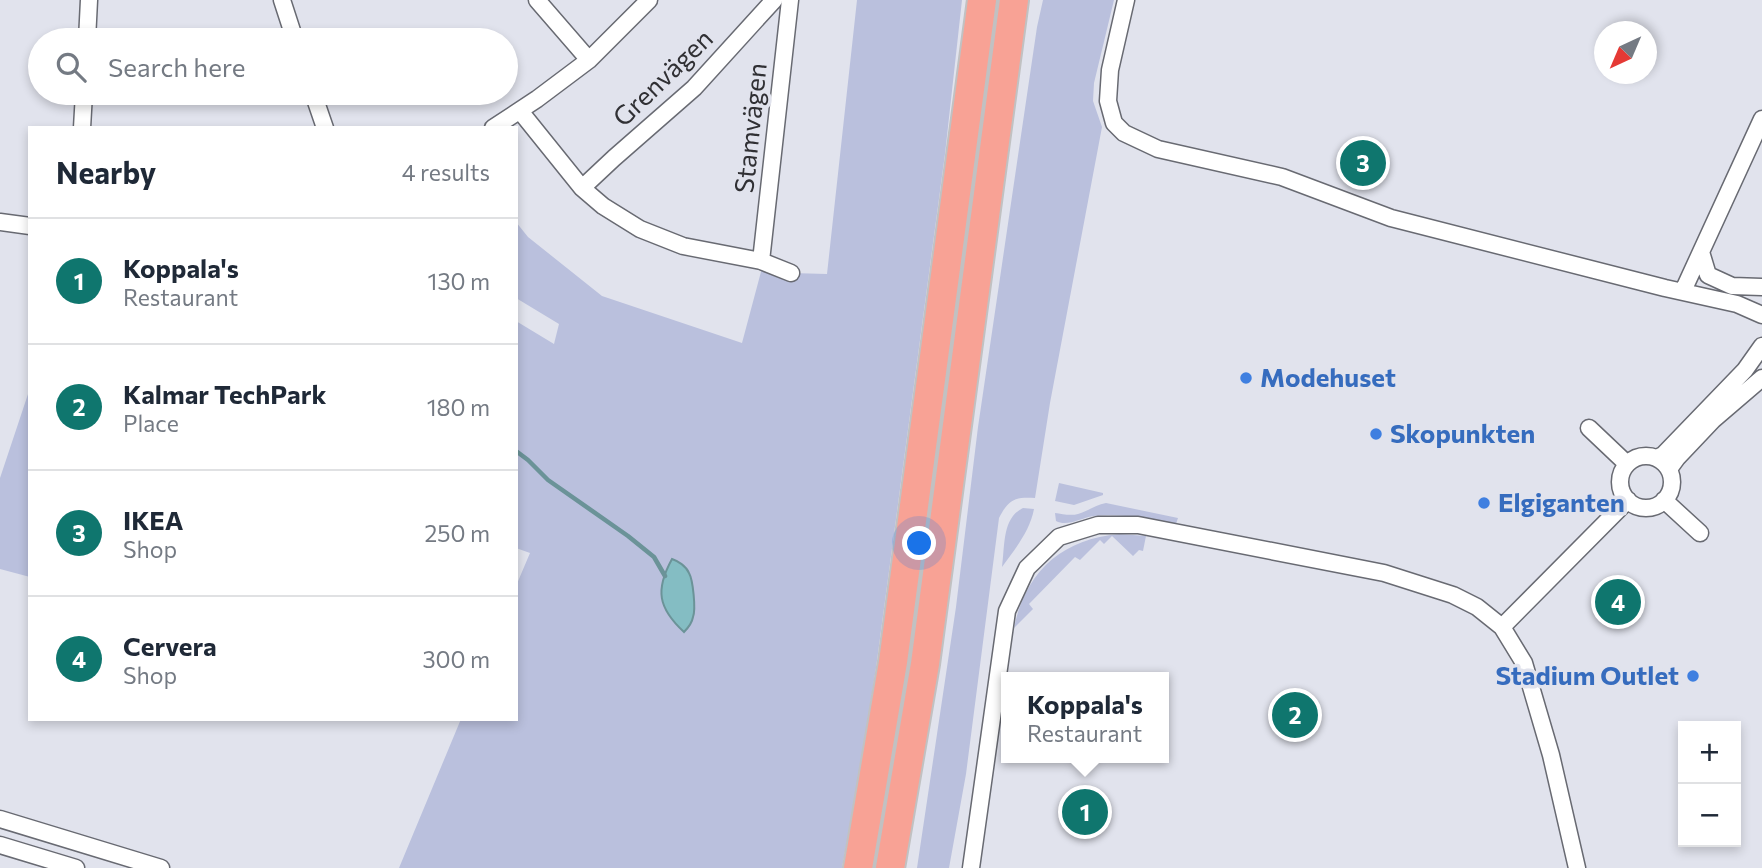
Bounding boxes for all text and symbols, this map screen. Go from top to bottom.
north arrow [1594,21,1657,84]
street label: Grenvägen [606,22,718,132]
search box [28,28,518,105]
icon: search [52,48,90,86]
text: Search here [108,51,246,82]
street label: Stamvägen [727,61,772,194]
pin: 3 [1340,137,1386,189]
text: Nearby [56,153,156,190]
text: 4 results [402,158,490,186]
text: Koppala's [123,252,239,283]
text: 1 [74,267,84,295]
text: 130 m [428,267,490,295]
text: Restaurant [123,283,238,311]
place label: Modehuset [1260,361,1396,392]
marker: Modehuset [1238,370,1254,386]
text: Kalmar TechPark [123,378,326,409]
text: 2 [72,393,86,421]
text: 180 m [427,393,490,421]
text: Place [123,409,179,437]
place label: Skopunkten [1390,417,1535,448]
marker: Skopunkten [1368,426,1384,442]
place label: Elgiganten [1498,486,1625,517]
marker: Elgiganten [1476,495,1492,511]
text: IKEA [123,504,184,535]
text: 3 [72,519,86,547]
text: 250 m [425,519,490,547]
your location [902,526,936,560]
text: Shop [123,535,177,563]
pin: 4 [1595,576,1641,628]
text: Cervera [123,630,217,661]
text: 4 [72,645,86,673]
text: 300 m [422,645,490,673]
place label: Stadium Outlet [1495,659,1679,690]
text: Shop [123,661,177,689]
marker: Stadium Outlet [1685,668,1701,684]
popup [1001,672,1169,763]
text: Koppala's [1027,688,1143,719]
pin: 2 [1272,689,1318,741]
text: Restaurant [1027,719,1142,747]
map controls [1678,721,1741,847]
button: + [1678,721,1741,784]
button: − [1678,784,1741,847]
pin: 1 [1062,786,1108,838]

